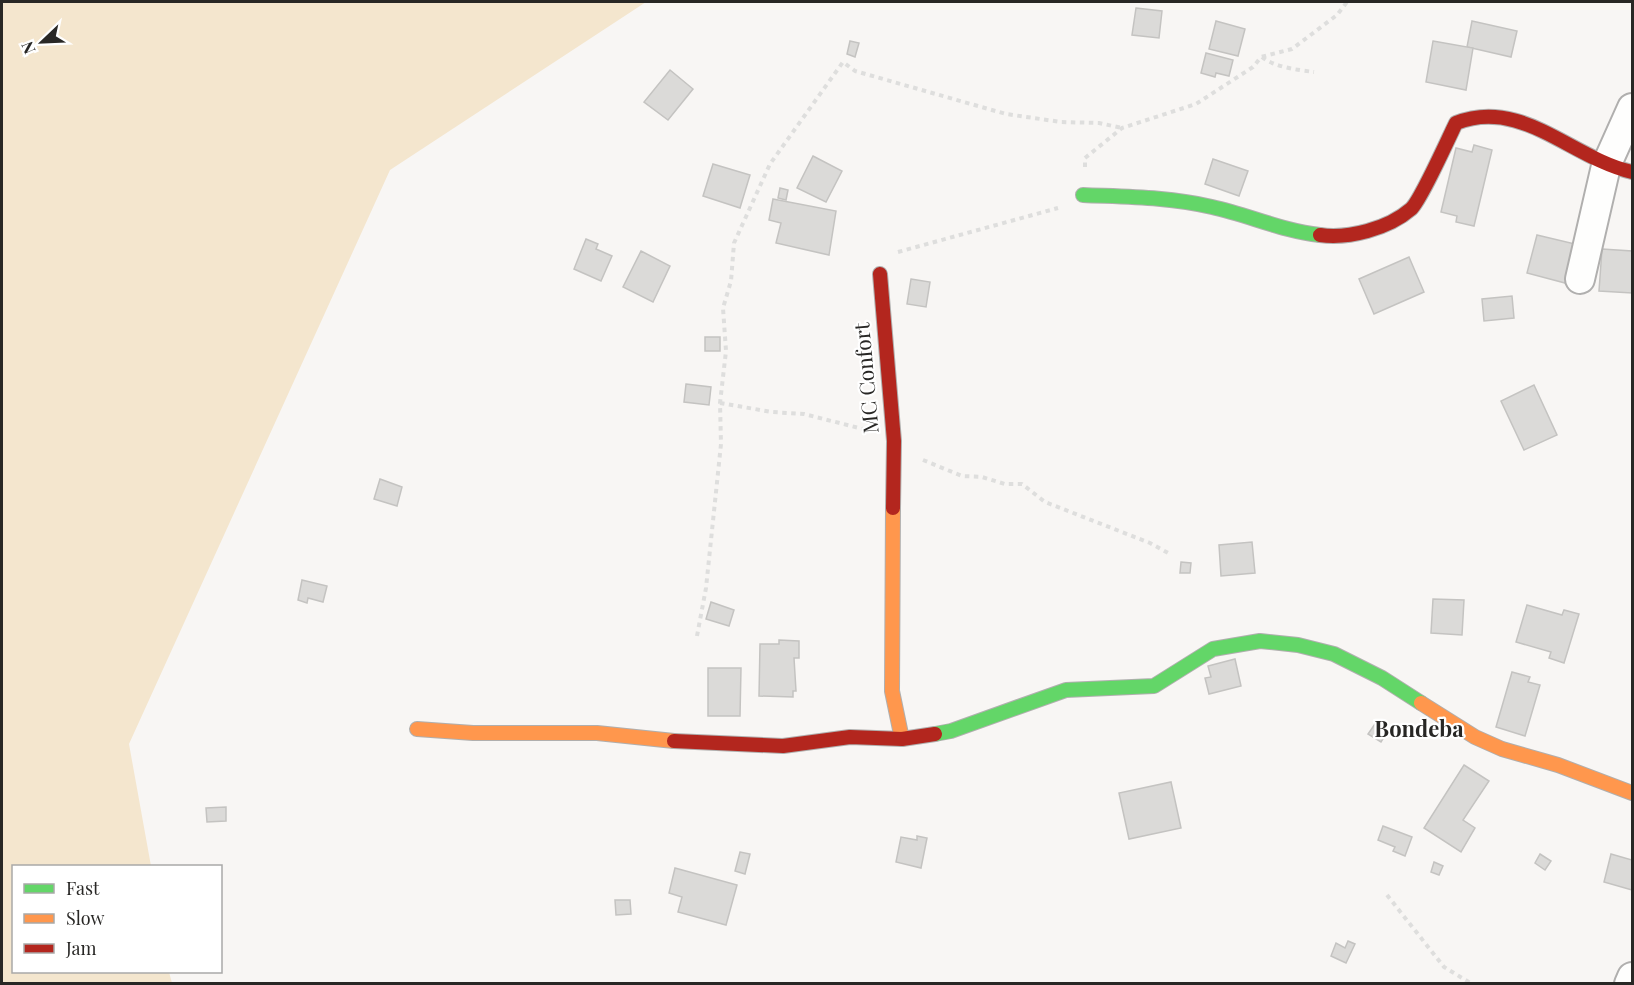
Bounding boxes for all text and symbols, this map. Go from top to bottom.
north arrow [12,12,72,72]
text: N [16,38,40,57]
street label: MC Confort [846,321,884,435]
district label: Bondeba [1374,713,1464,743]
legend [12,865,222,973]
text: Fast [66,876,100,900]
text: Slow [66,906,104,930]
text: Jam [65,936,96,960]

